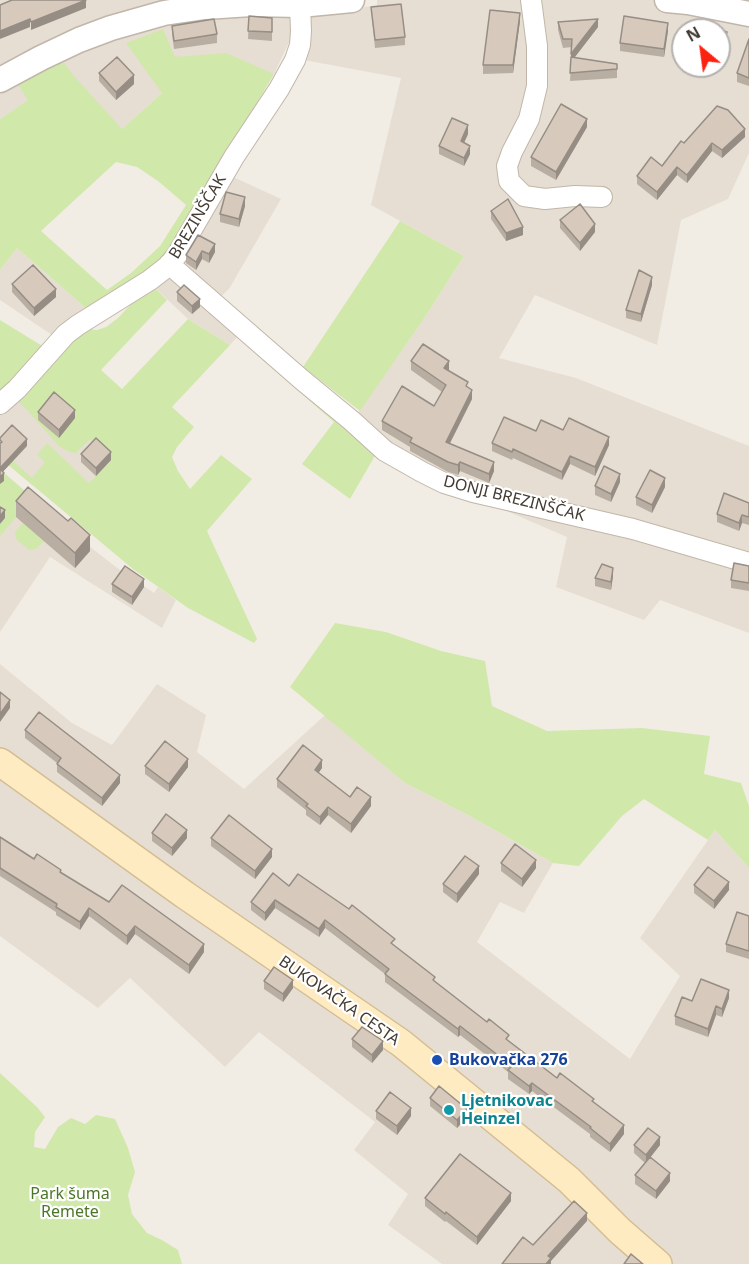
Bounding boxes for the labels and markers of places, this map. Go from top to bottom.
place label: Bukovačka 276 [449,1050,568,1070]
marker: Bukovačka 276 [430,1053,444,1067]
place label: Ljetnikovac Heinzel [461,1091,553,1129]
marker: Ljetnikovac Heinzel [442,1103,456,1117]

